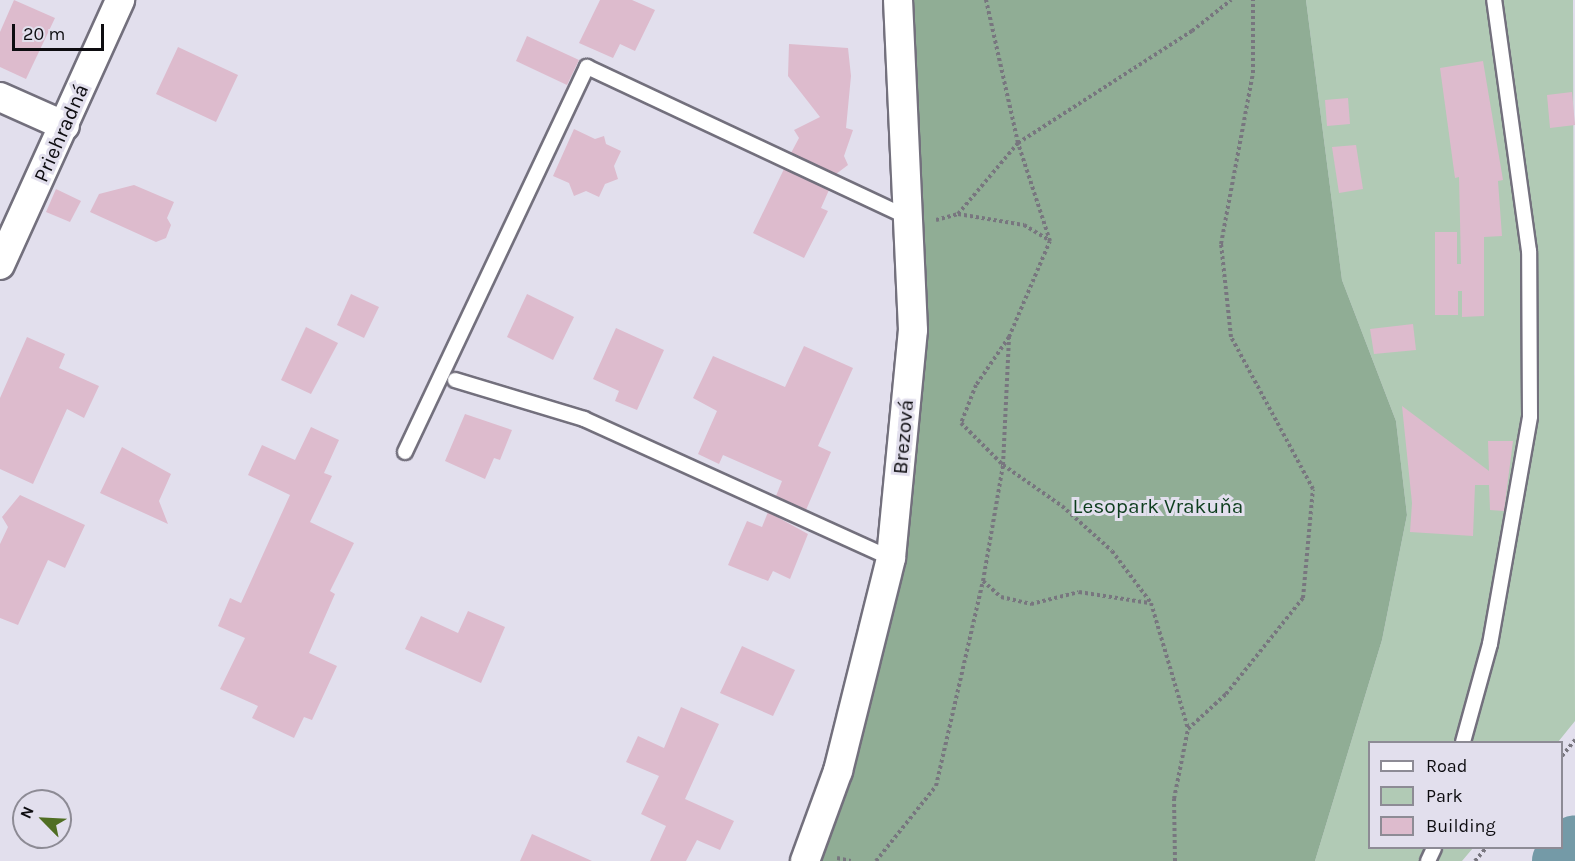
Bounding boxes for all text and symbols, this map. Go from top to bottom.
scale bar [15,12,106,50]
text: 20 m [23,23,65,45]
street label: Priehradná [28,80,94,186]
street label: Brezová [887,399,919,475]
park label: Lesopark Vrakuňa [1073,493,1243,519]
legend [1368,741,1563,849]
text: Road [1426,755,1467,777]
text: Park [1426,785,1463,807]
north arrow [12,789,72,849]
text: N [16,803,38,821]
text: Building [1426,815,1496,837]

